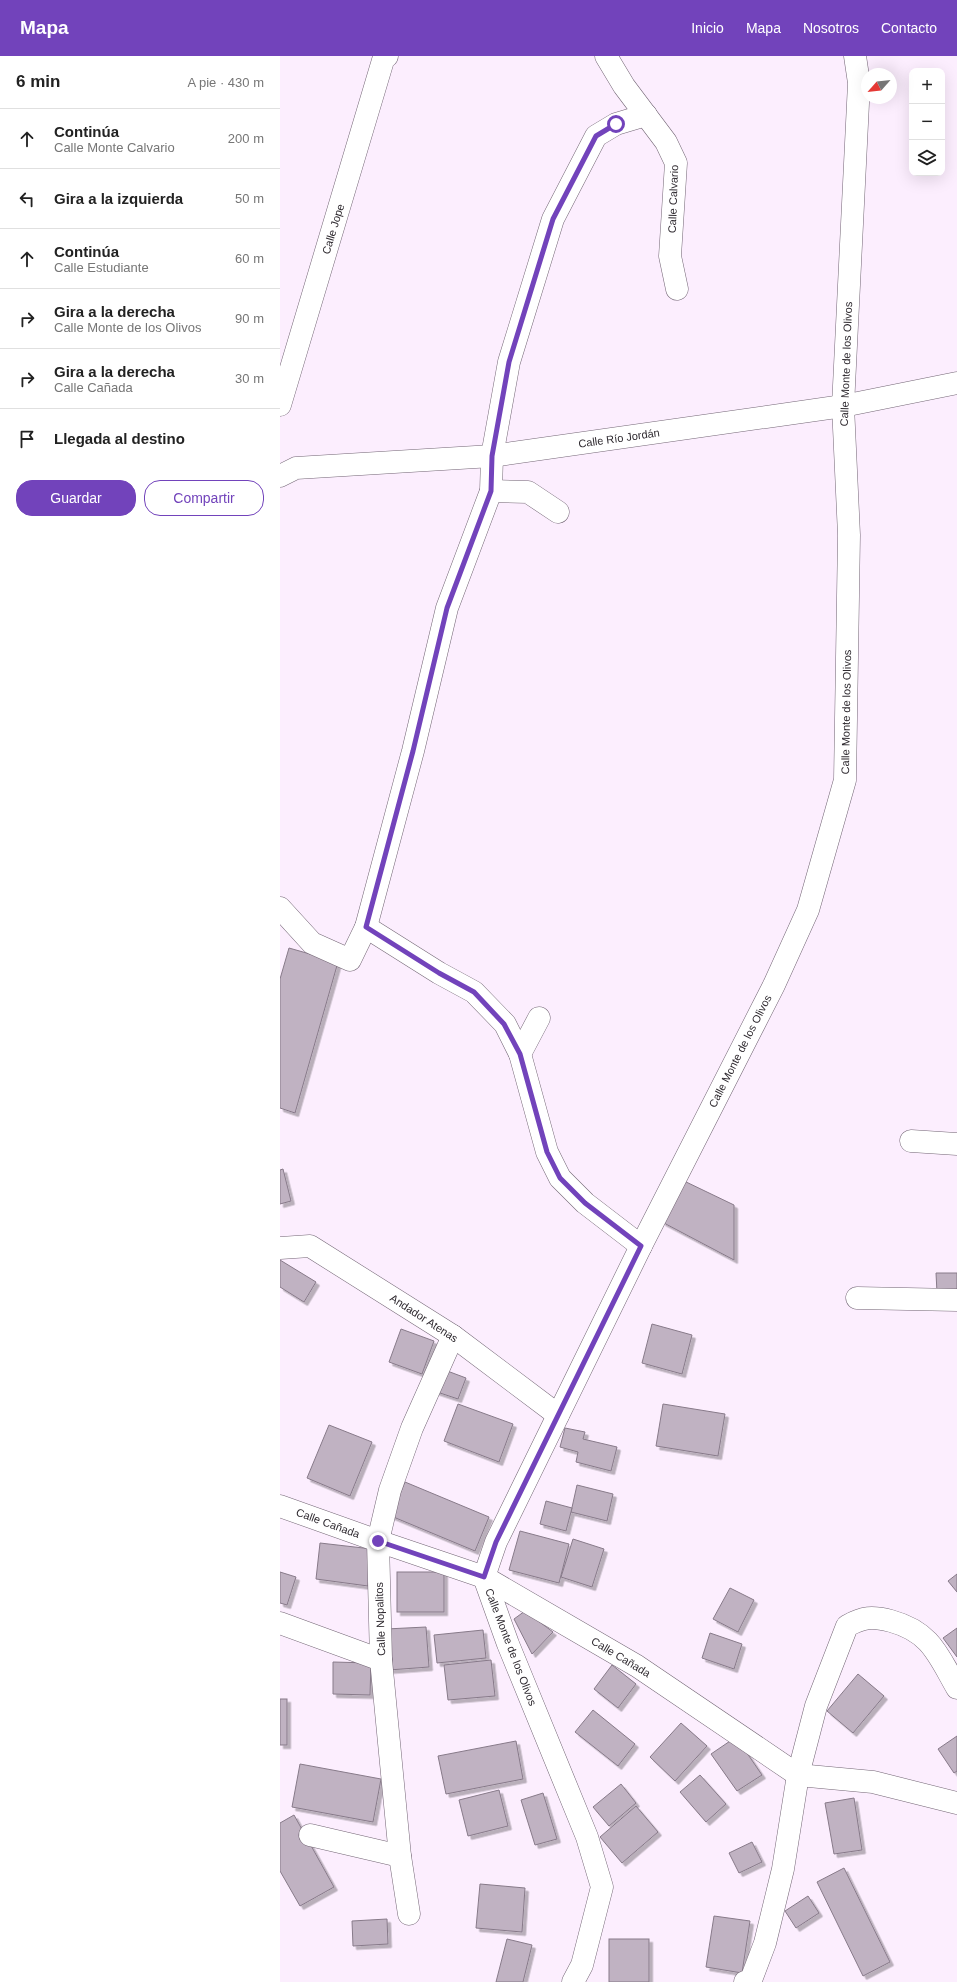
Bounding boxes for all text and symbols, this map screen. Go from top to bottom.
text: Mapa [20,17,69,38]
text: Inicio [691,20,724,36]
text: Mapa [746,20,781,36]
text: Nosotros [803,20,859,36]
text: Contacto [881,20,937,36]
north arrow [861,68,897,104]
map controls [909,68,945,176]
button: + [909,68,945,104]
text: 6 min [16,72,60,91]
text: A pie · 430 m [187,75,264,90]
button: − [909,104,945,140]
route start [607,115,625,133]
text: Continúa [54,123,119,140]
icon: ahead [16,128,38,150]
text: 200 m [228,131,264,146]
text: Calle Monte Calvario [54,140,175,155]
button: layers [909,140,945,176]
street label: Calle Calvario [666,165,680,233]
icon: left [16,188,38,210]
text: Gira a la izquierda [54,190,183,207]
text: 50 m [235,191,264,206]
street label: Calle Jope [320,202,346,256]
text: Continúa [54,243,119,260]
icon: ahead [16,248,38,270]
text: 60 m [235,251,264,266]
text: Calle Estudiante [54,260,149,275]
street label: Calle Monte de los Olivos [838,301,854,427]
text: Gira a la derecha [54,303,175,320]
icon: right [16,308,38,330]
text: 90 m [235,311,264,326]
text: Calle Monte de los Olivos [54,320,201,335]
text: Gira a la derecha [54,363,175,380]
icon: right [16,368,38,390]
text: 30 m [235,371,264,386]
text: Calle Cañada [54,380,133,395]
street label: Calle Río Jordán [578,426,660,450]
icon: arrive [16,428,38,450]
text: Llegada al destino [54,430,185,447]
button: Guardar [16,480,136,516]
button: Compartir [144,480,264,516]
street label: Calle Monte de los Olivos [839,649,853,774]
street label: Calle Monte de los Olivos [706,992,774,1109]
street label: Andador Atenas [388,1292,461,1345]
street label: Calle Cañada [295,1506,362,1540]
route end [369,1532,387,1550]
street label: Calle Nopalitos [373,1581,387,1656]
street label: Calle Monte de los Olivos [483,1587,539,1708]
street label: Calle Cañada [589,1635,653,1680]

